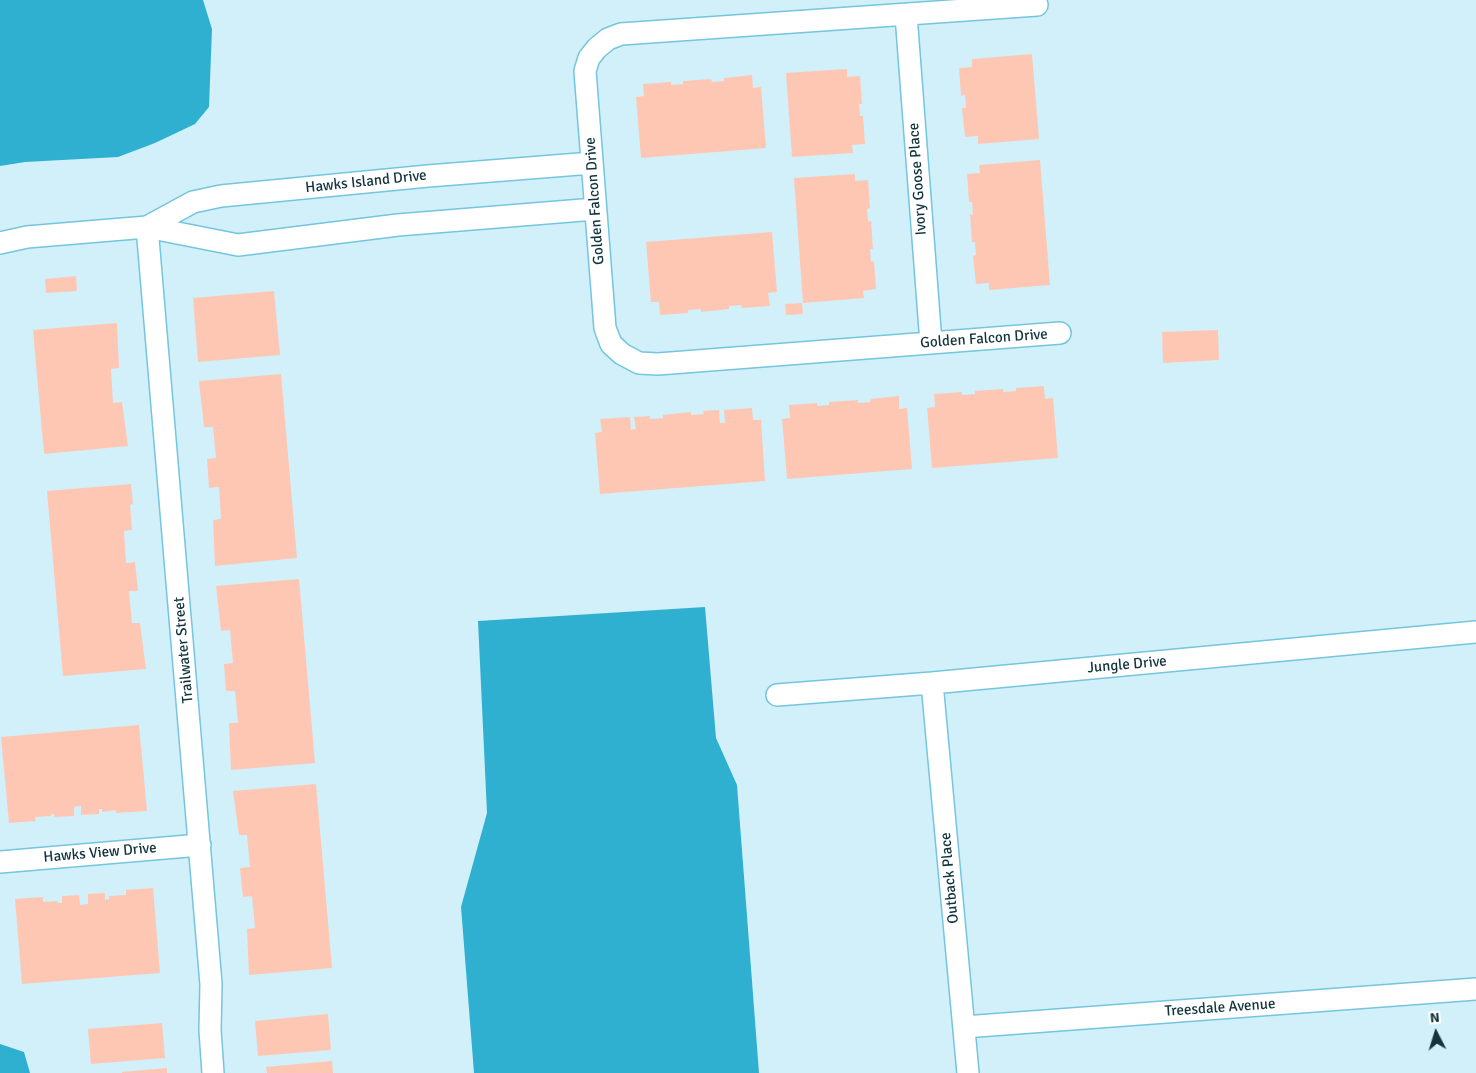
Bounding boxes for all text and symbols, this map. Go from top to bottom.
street label: Ivory Goose Place [905,122,931,236]
street label: Golden Falcon Drive [582,137,608,265]
street label: Hawks Island Drive [305,167,427,197]
street label: Golden Falcon Drive [920,326,1048,352]
street label: Trailwater Street [170,596,198,704]
street label: Jungle Drive [1087,653,1167,677]
street label: Outback Place [937,832,963,924]
street label: Hawks View Drive [43,839,157,867]
street label: Treesdale Avenue [1164,995,1276,1021]
north arrow [1411,1008,1461,1058]
text: N [1429,1009,1440,1026]

